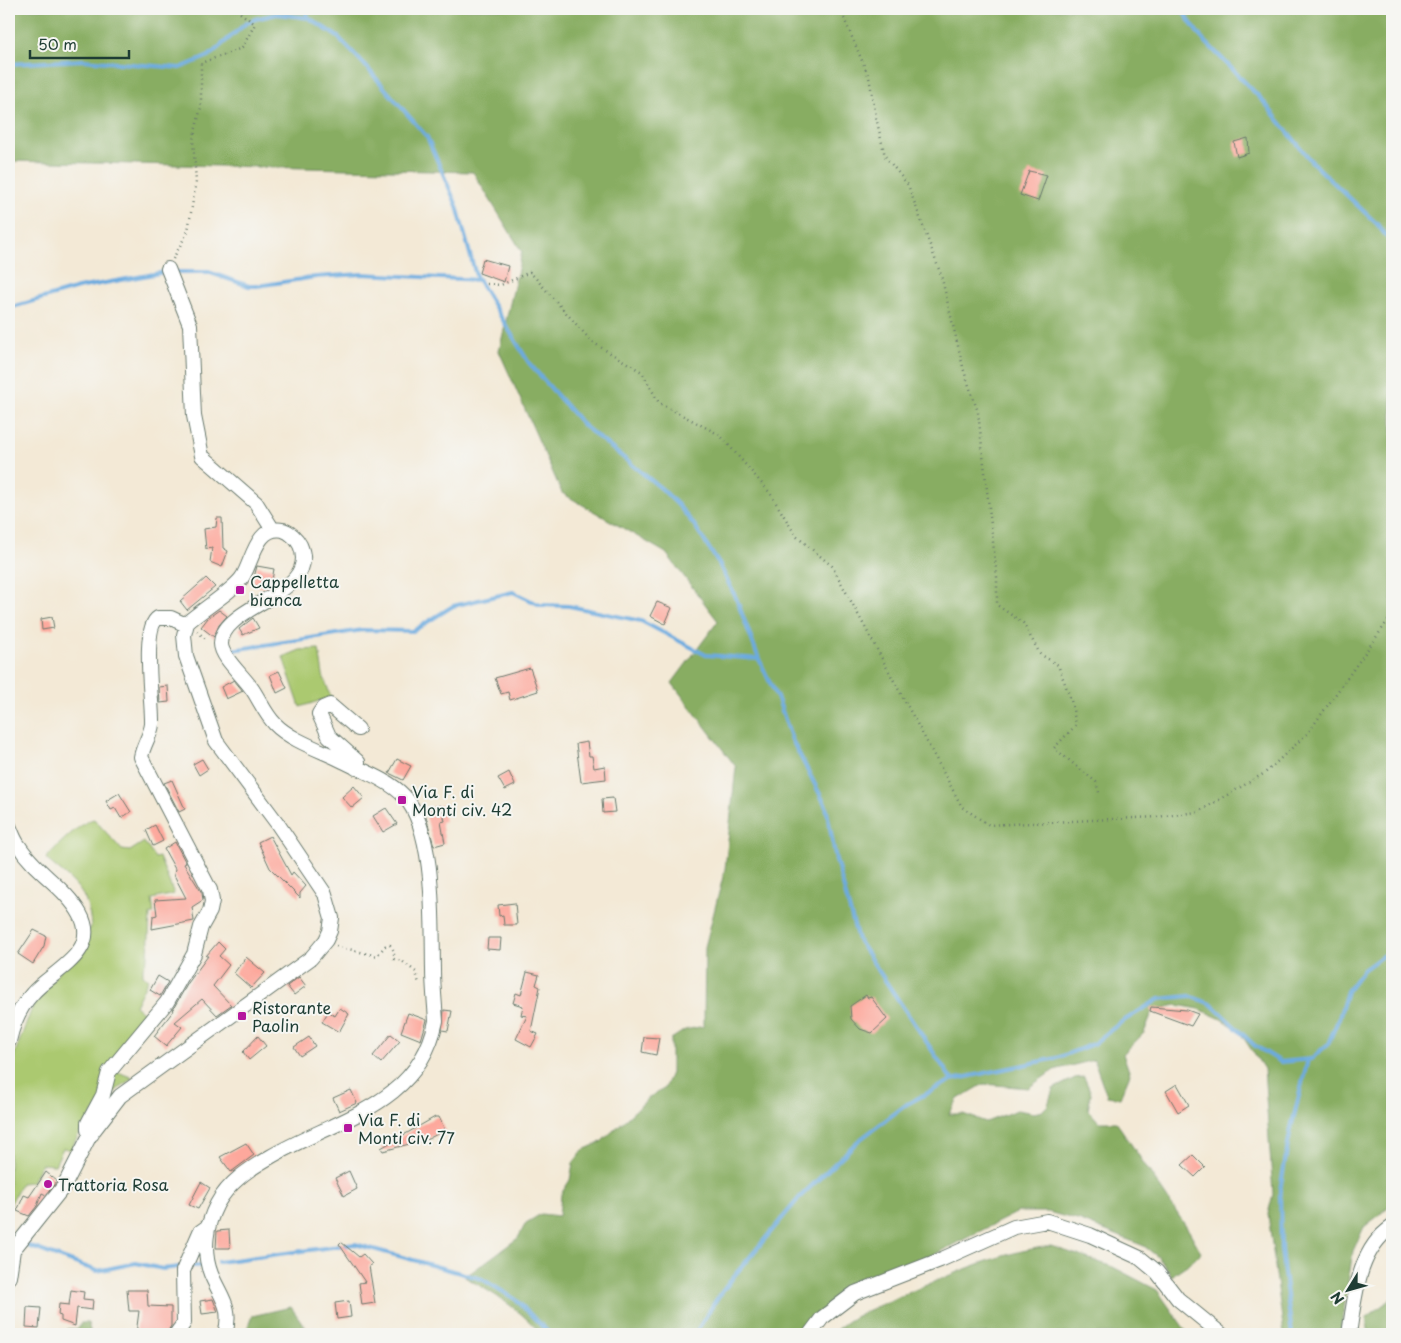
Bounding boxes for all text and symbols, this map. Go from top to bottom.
scale bar [30,28,129,60]
text: 50 m [38,32,77,55]
place label: Cappelletta bianca [250,569,339,611]
marker: Cappelletta bianca [234,584,246,596]
place label: Via F. di Monti civ. 42 [412,779,512,821]
marker: Via F. di Monti civ. 42 [396,794,408,806]
place label: Ristorante Paolin [252,995,332,1037]
marker: Ristorante Paolin [236,1010,248,1022]
place label: Via F. di Monti civ. 77 [358,1107,455,1149]
marker: Via F. di Monti civ. 77 [342,1122,354,1134]
place label: Trattoria Rosa [58,1172,168,1196]
marker: Trattoria Rosa [42,1178,54,1190]
north arrow [1324,1266,1374,1316]
text: N [1325,1287,1349,1309]

